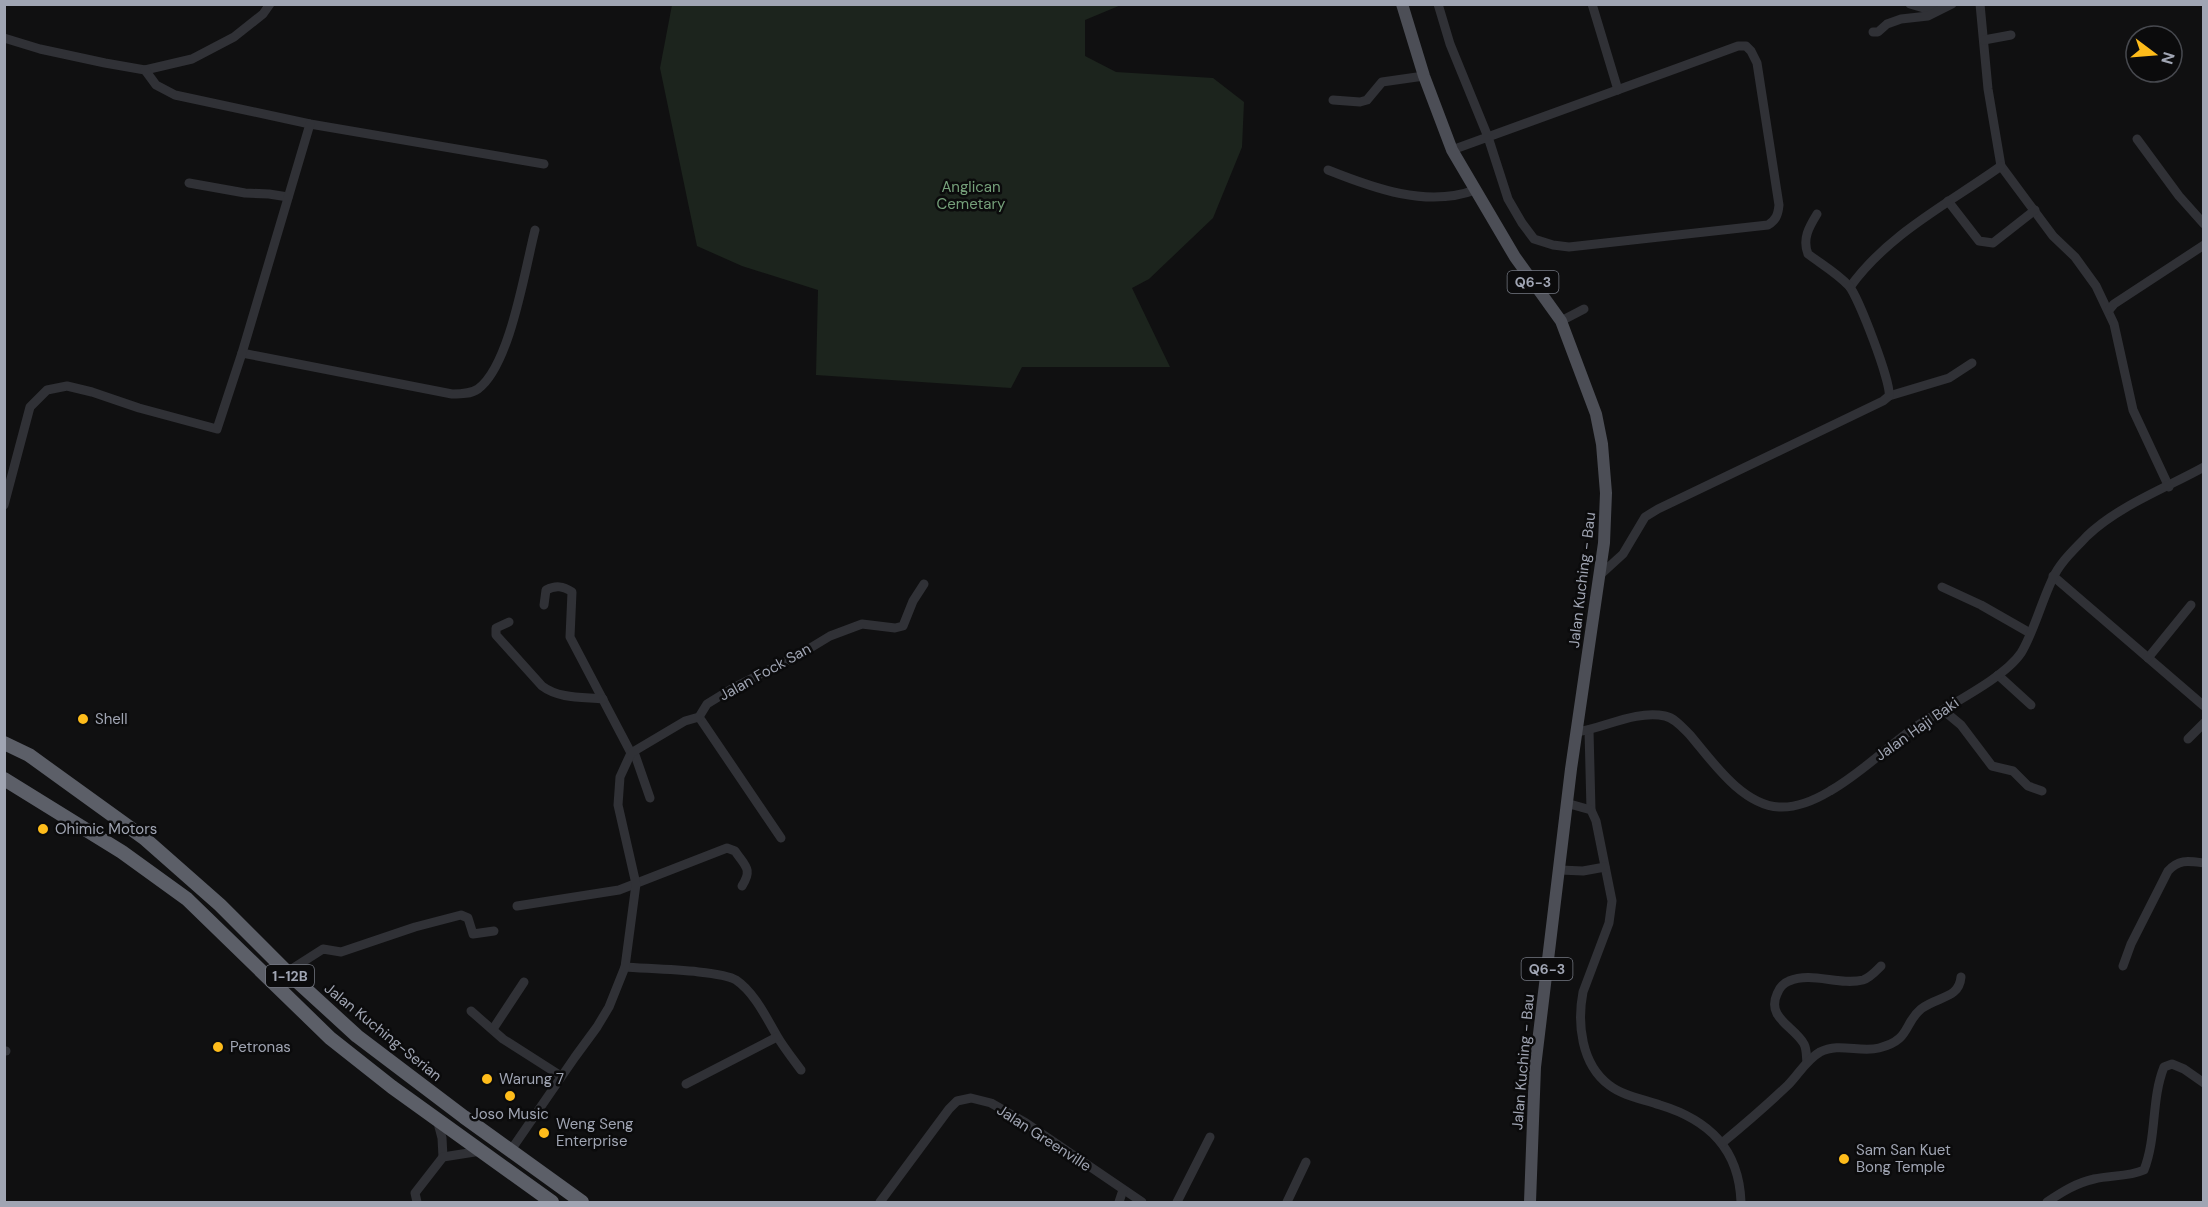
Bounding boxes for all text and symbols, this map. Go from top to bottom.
north arrow [2124,24,2184,84]
text: N [2156,49,2180,67]
park label: Anglican Cemetary [937,177,1006,214]
road number: Q6-3 [1508,271,1558,293]
street label: Jalan Kuching - Bau [1564,511,1600,649]
street label: Jalan Fock San [716,639,814,705]
street label: Jalan Haji Baki [1871,693,1963,765]
place label: Shell [95,709,128,729]
marker: Shell [76,712,90,726]
place label: Ohimic Motors [55,819,157,839]
marker: Ohimic Motors [36,822,50,836]
road number: Q6-3 [1522,958,1572,980]
road number: 1-12B [266,965,314,987]
street label: Jalan Kuching-Serian [320,978,446,1086]
street label: Jalan Kuching - Bau [1507,993,1539,1131]
place label: Petronas [230,1037,291,1057]
marker: Petronas [211,1040,225,1054]
place label: Warung 7 [499,1069,564,1089]
marker: Warung 7 [480,1072,494,1086]
marker: Joso Music [503,1089,517,1103]
street label: Jalan Greenville [993,1100,1095,1176]
place label: Joso Music [471,1104,549,1124]
place label: Weng Seng Enterprise [556,1114,633,1151]
marker: Weng Seng Enterprise [537,1126,551,1140]
place label: Sam San Kuet Bong Temple [1856,1140,1951,1177]
marker: Sam San Kuet Bong Temple [1837,1152,1851,1166]

